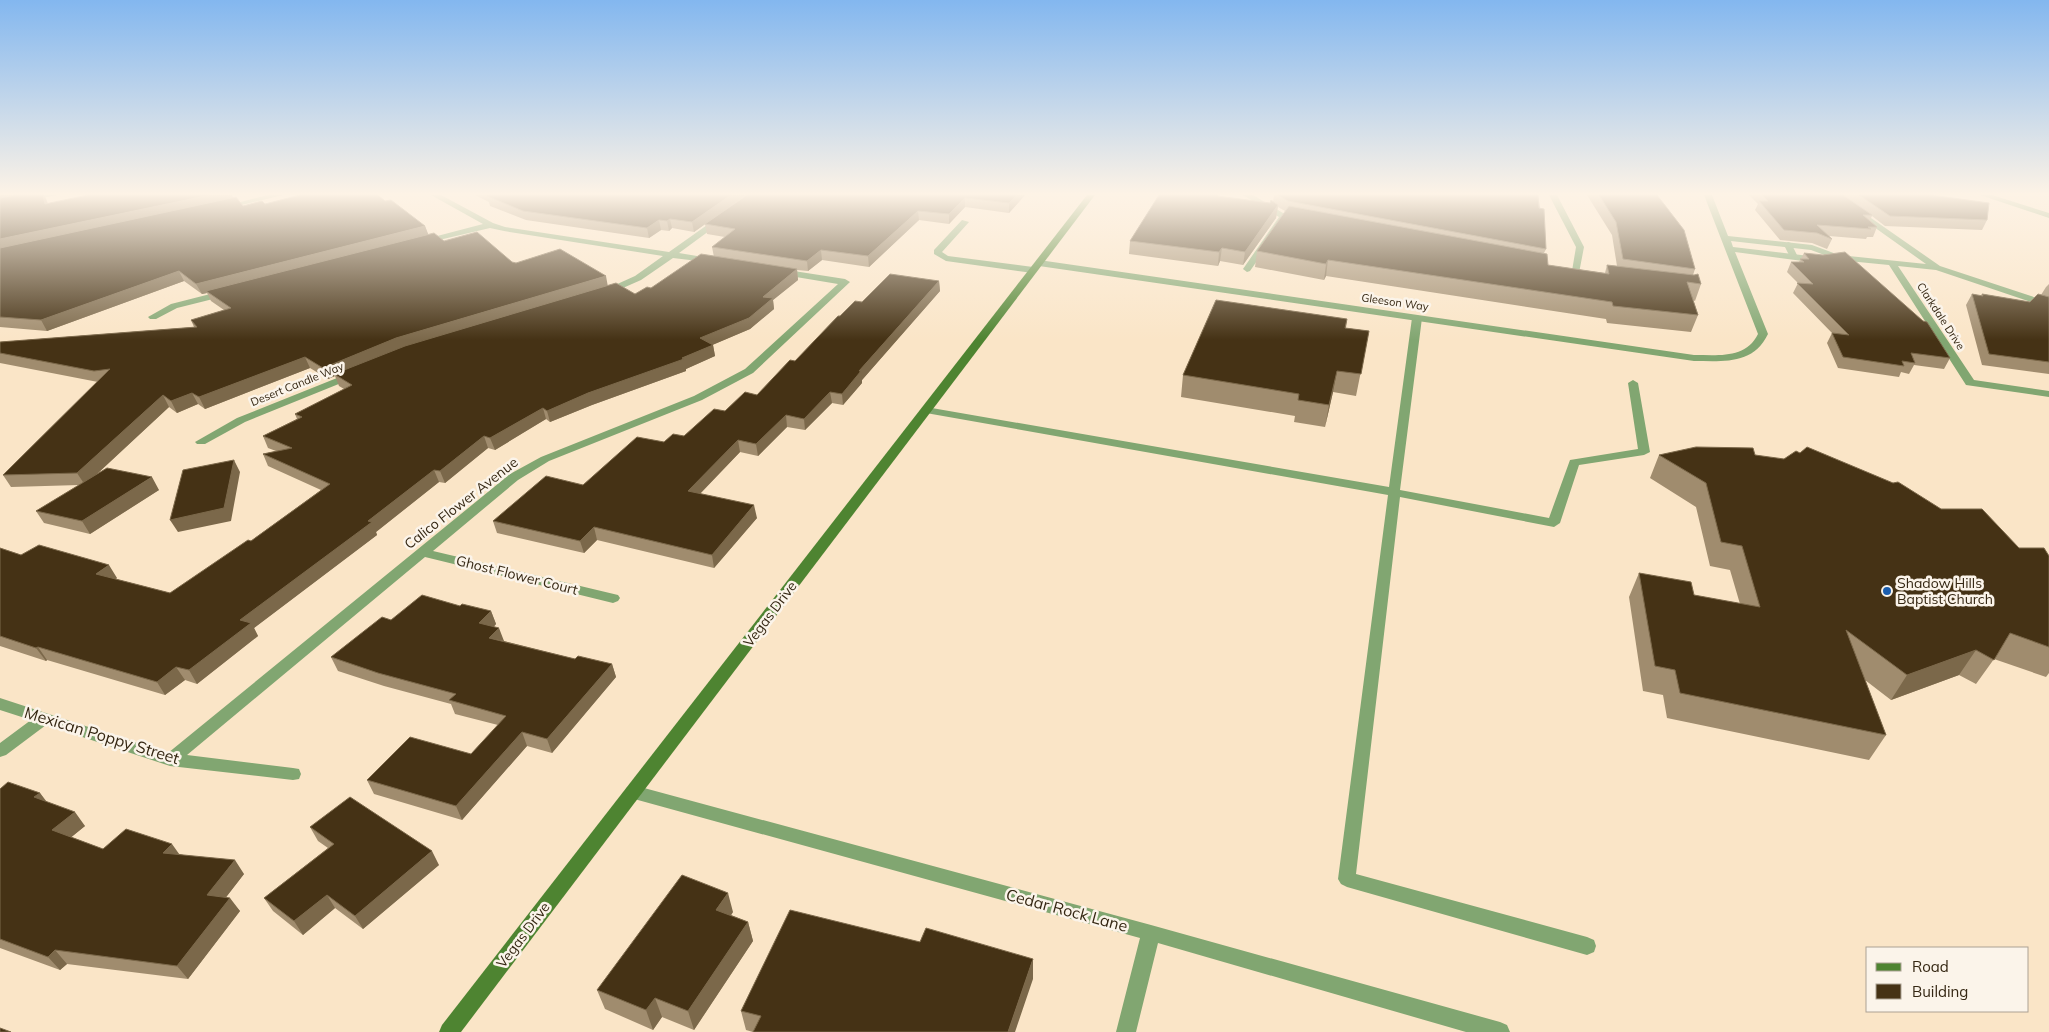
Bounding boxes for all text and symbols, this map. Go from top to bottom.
street label: Clarkdale Drive [1914,280,1968,352]
street label: Gleeson Way [1361,290,1430,314]
street label: Desert Candle Way [248,359,346,409]
street label: Calico Flower Avenue [401,453,521,553]
street label: Ghost Flower Court [454,551,580,599]
place label: Shadow Hills Baptist Church [1897,574,1993,608]
street label: Vegas Drive [739,578,801,650]
marker: Shadow Hills Baptist Church [1881,585,1893,597]
street label: Mexican Poppy Street [22,702,182,768]
street label: Cedar Rock Lane [1004,884,1130,936]
street label: Vegas Drive [492,899,554,971]
legend [1866,947,2029,1012]
text: Road [1912,957,1949,976]
text: Building [1912,982,1968,1001]

